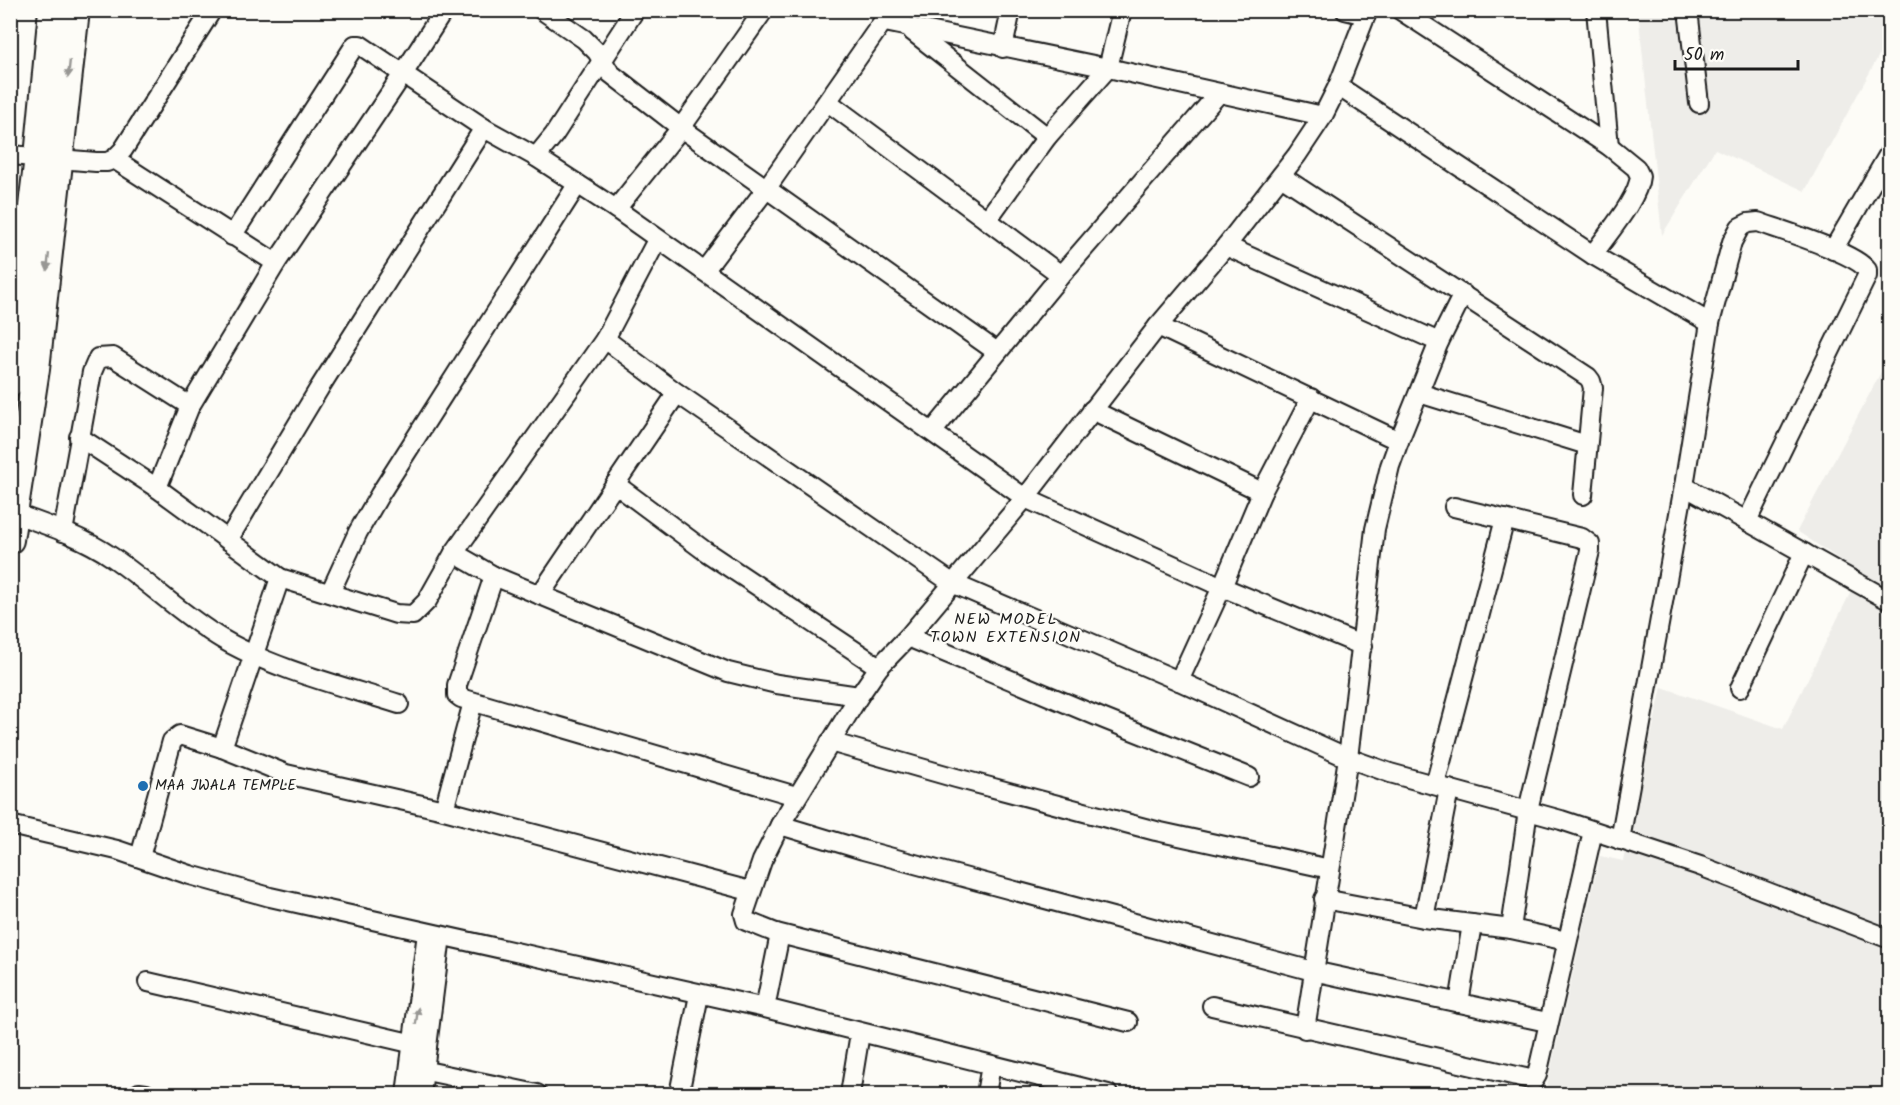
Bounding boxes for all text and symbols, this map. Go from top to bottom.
scale bar [1675,33,1798,71]
text: 50 m [1684,41,1724,70]
one-way arrow [65,59,74,78]
one-way arrow [43,253,53,272]
district label: NEW MODEL TOWN EXTENSION [930,607,1082,650]
place label: MAA JWALA TEMPLE [155,774,297,798]
marker: MAA JWALA TEMPLE [136,779,150,793]
one-way arrow [412,1006,421,1025]

